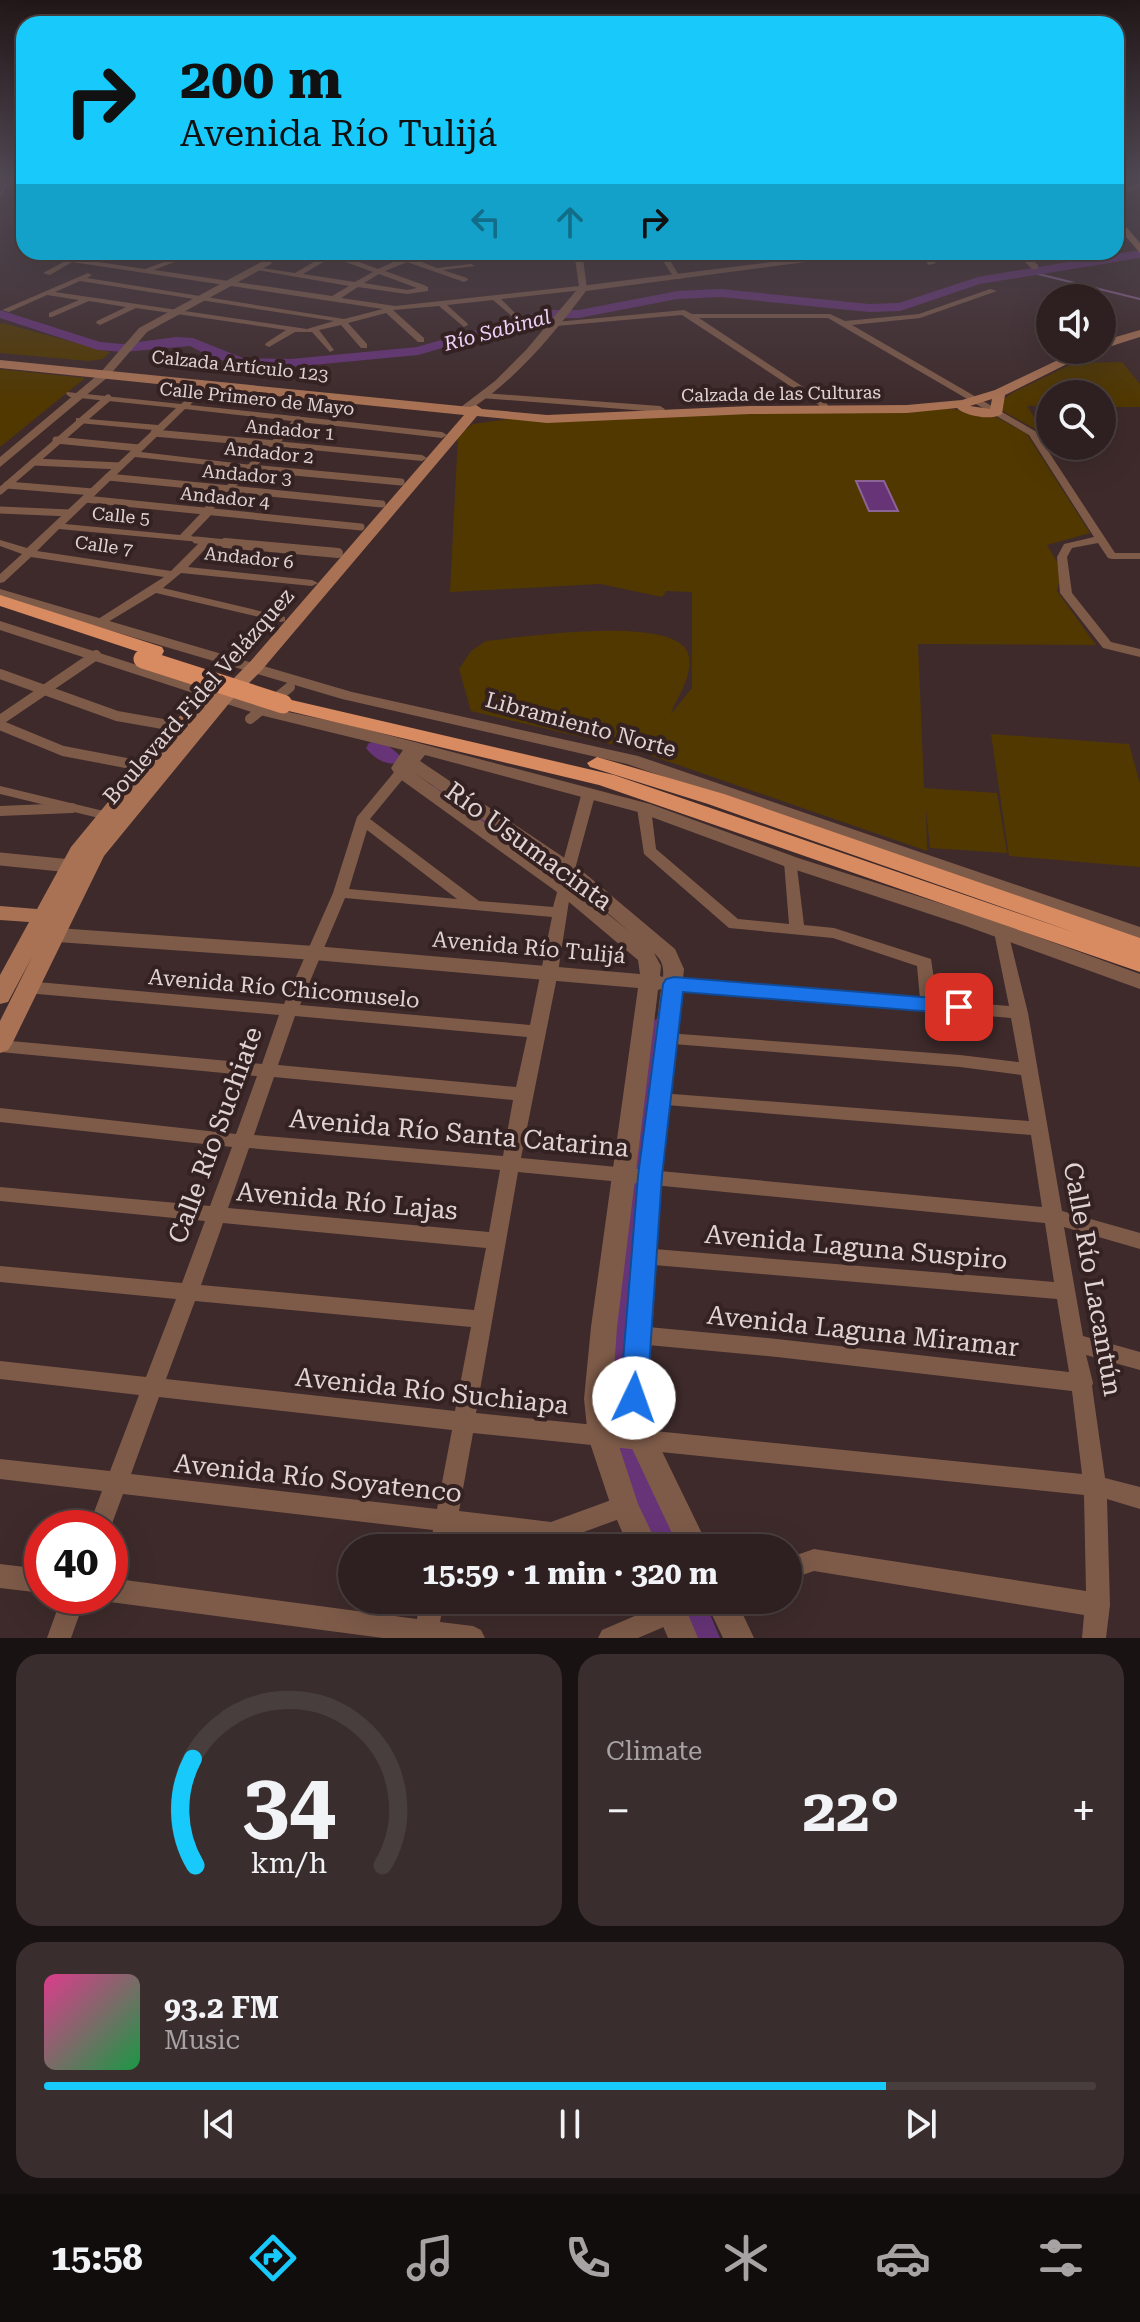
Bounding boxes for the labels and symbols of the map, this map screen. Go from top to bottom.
water label: Río Sabinal [440,304,553,356]
street label: Calzada Artículo 123 [151,346,329,385]
street label: Calle Primero de Mayo [159,378,355,419]
street label: Calzada de las Culturas [681,381,881,406]
street label: Andador 1 [244,415,336,444]
street label: Andador 2 [223,437,315,468]
street label: Andador 3 [201,460,293,489]
street label: Andador 4 [179,482,271,513]
street label: Calle 5 [91,503,151,529]
street label: Calle 7 [74,531,134,560]
street label: Andador 6 [203,542,295,573]
street label: Boulevard Fidel Velázquez [98,584,299,809]
street label: Libramiento Norte [483,687,679,762]
street label: Río Usumacinta [440,775,618,917]
street label: Avenida Río Tulijá [431,927,627,968]
street label: Avenida Río Chicomuselo [147,964,421,1013]
pin [925,973,993,1041]
street label: Calle Río Suchiate [162,1023,268,1247]
street label: Avenida Río Santa Catarina [288,1103,630,1163]
street label: Calle Río Lacantún [1058,1160,1128,1398]
street label: Avenida Río Lajas [235,1176,459,1226]
street label: Avenida Laguna Suspiro [703,1219,1009,1275]
street label: Avenida Laguna Miramar [706,1300,1021,1362]
position arrow [592,1356,676,1440]
street label: Avenida Río Suchiapa [294,1362,570,1420]
street label: Avenida Río Soyatenco [173,1448,463,1508]
speed limit sign: 40 [24,1510,128,1614]

